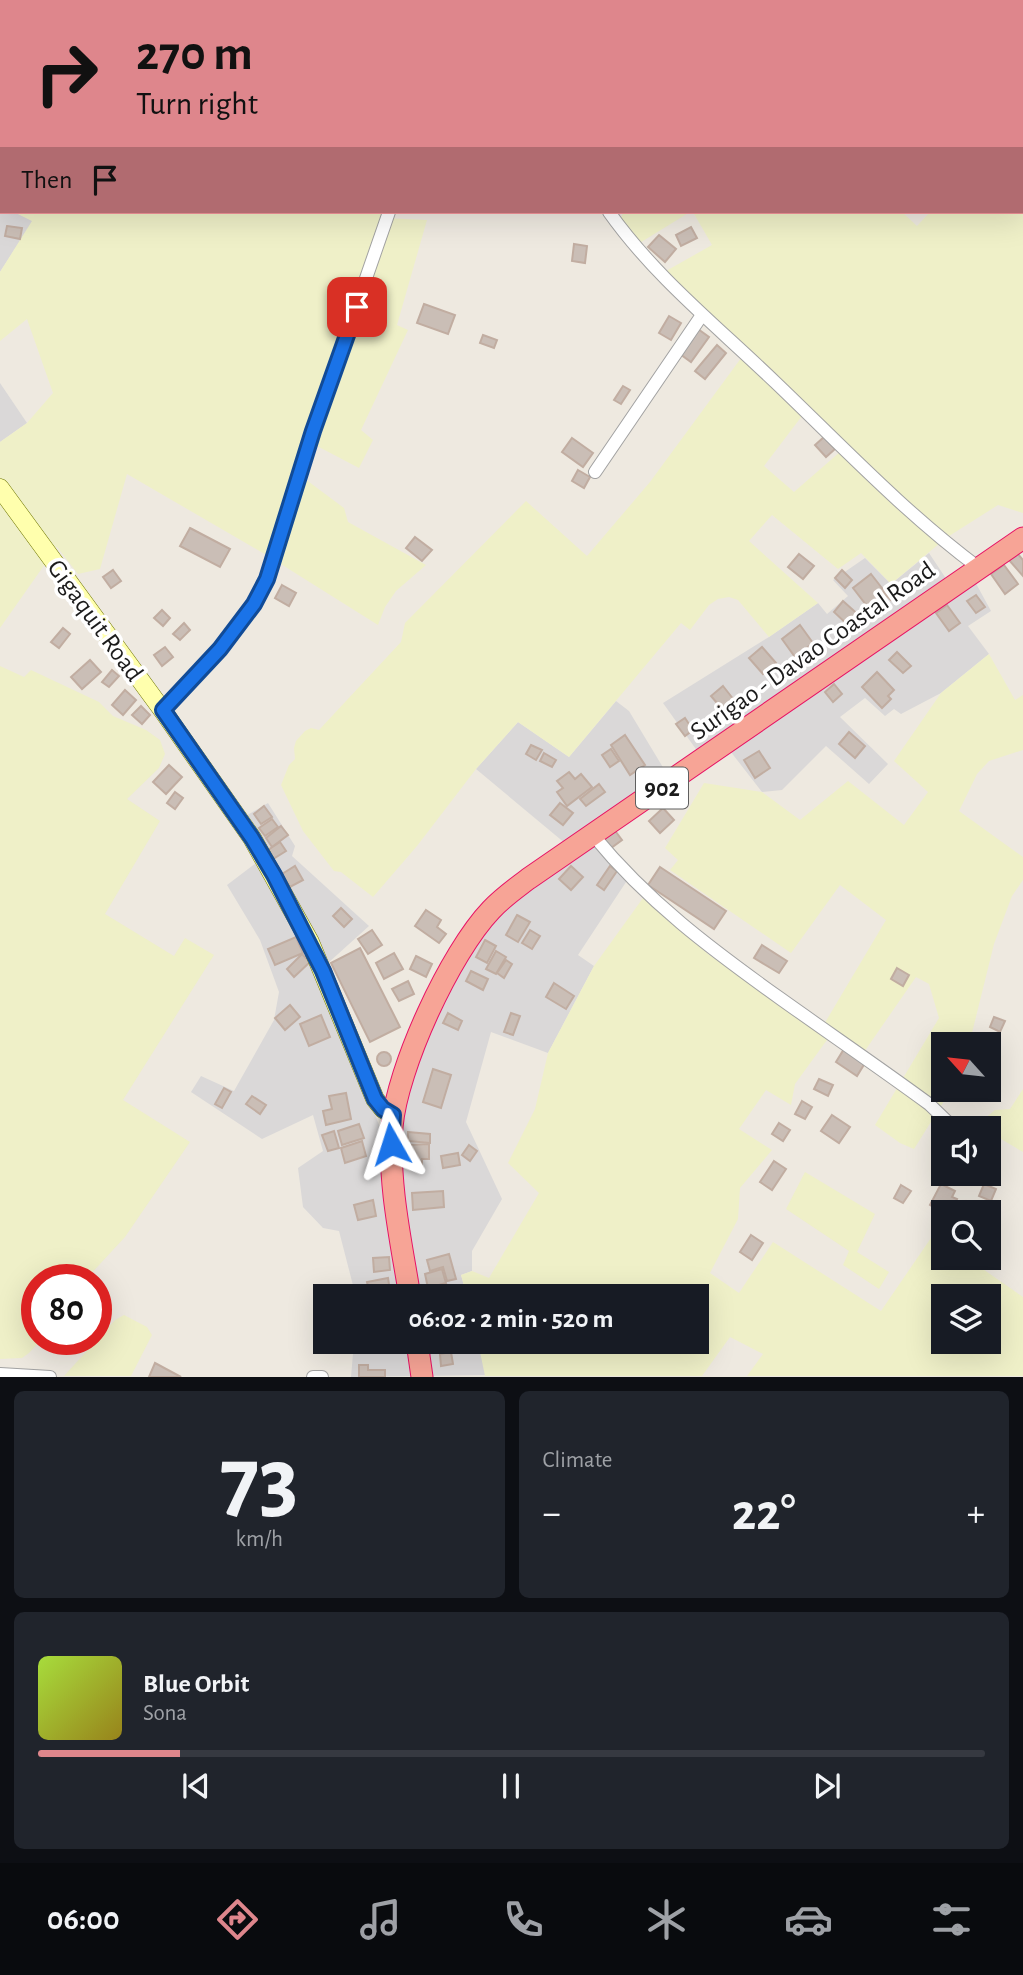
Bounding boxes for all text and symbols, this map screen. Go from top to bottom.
icon: right [21,28,112,119]
text: 270 m [136,30,253,79]
text: Turn right [136,88,258,120]
icon: arrive [86,161,124,199]
text: Then [21,167,72,193]
pin [327,277,387,337]
icon: arrive [338,288,376,326]
street label: Gigaquit Road [43,555,148,686]
street label: Surigao - Davao Coastal Road [686,556,940,745]
road number: 902 [636,768,688,808]
north arrow [931,1032,1001,1102]
map controls [931,1032,1001,1354]
position arrow [354,1107,428,1181]
button: sound [931,1116,1001,1186]
button: search [931,1200,1001,1270]
speed limit sign: 80 [21,1264,112,1355]
button: layers [931,1284,1001,1354]
text: 06:02 · 2 min · 520 m [408,1306,614,1332]
text: 73 [220,1435,299,1526]
text: Climate [543,1449,612,1472]
text: 22° [732,1487,796,1539]
text: − [543,1495,561,1533]
text: + [967,1495,985,1533]
text: km/h [236,1528,283,1551]
text: Blue Orbit [143,1671,249,1697]
text: Sona [143,1702,187,1725]
icon: previous [177,1767,215,1805]
icon: pause [492,1767,530,1805]
icon: next [808,1767,846,1805]
icon: directions [213,1895,262,1944]
icon: music [356,1895,405,1944]
icon: phone [499,1895,548,1944]
icon: climate [642,1895,691,1944]
icon: car [784,1895,833,1944]
icon: filters [927,1895,976,1944]
text: 06:00 [47,1903,120,1935]

